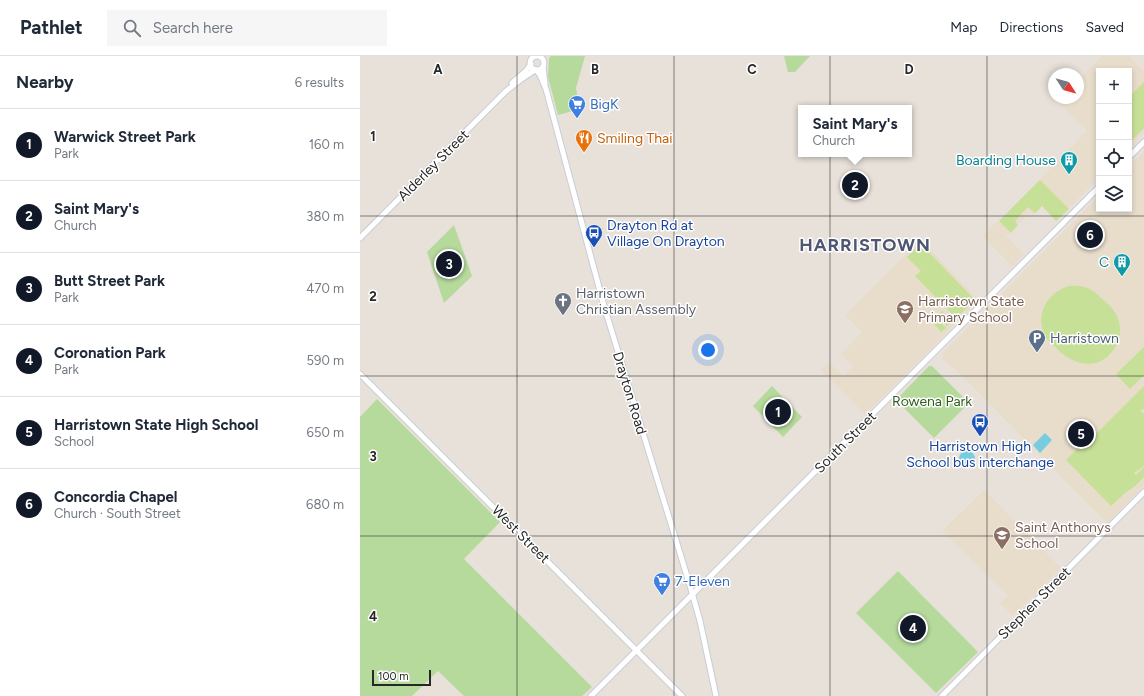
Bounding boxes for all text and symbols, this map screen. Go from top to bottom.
search box [107,10,387,46]
text: Pathlet [20,16,83,39]
icon: search [121,17,143,39]
text: Search here [153,19,233,37]
text: Map [950,19,978,36]
text: Directions [1000,19,1063,36]
text: Saved [1085,19,1124,36]
text: A [433,62,443,77]
text: B [591,62,599,77]
text: C [747,62,757,77]
text: D [904,62,914,77]
north arrow [1048,68,1084,104]
map controls [1096,68,1132,212]
button: + [1096,68,1132,104]
text: Nearby [16,72,74,92]
text: 6 results [295,75,344,90]
supermarket icon: BigK [567,94,587,119]
place label: BigK [590,96,619,113]
button: − [1096,104,1132,140]
popup [798,105,912,157]
text: Saint Mary's [813,115,898,133]
street label: Alderley Street [394,126,472,204]
text: Warwick Street Park [54,128,196,146]
restaurant icon: Smiling Thai [574,128,594,153]
text: 1 [370,129,376,144]
place label: Smiling Thai [597,130,673,147]
text: Church [813,133,855,148]
text: 1 [26,137,32,152]
text: 160 m [309,137,344,152]
button: locate [1096,140,1132,176]
text: Park [54,146,79,161]
building icon: Boarding House [1059,150,1079,175]
place label: Boarding House [956,152,1056,169]
pin: 2 [842,170,868,200]
button: layers [1096,176,1132,212]
text: Saint Mary's [54,200,139,218]
text: 2 [25,209,33,224]
text: 380 m [306,209,344,224]
place label: Drayton Rd at Village On Drayton [607,217,725,250]
text: Church [54,218,97,233]
pin: 6 [1077,220,1103,250]
bus stop icon: Drayton Rd at Village On Drayton [584,223,604,248]
district label: HARRISTOWN [799,234,931,256]
pin: 3 [436,249,462,279]
building icon: C [1112,252,1132,277]
place label: C [1099,254,1109,271]
text: Butt Street Park [54,272,165,290]
text: 3 [25,281,33,296]
text: 470 m [306,281,344,296]
place label: Harristown Christian Assembly [576,285,697,318]
text: 2 [369,289,377,304]
text: Park [54,290,79,305]
church icon: Harristown Christian Assembly [553,291,573,316]
place label: Harristown State Primary School [918,293,1025,326]
school or university icon: Harristown State Primary School [895,299,915,324]
parking icon: Harristown [1027,328,1047,353]
place label: Harristown [1050,330,1119,347]
your location [698,340,718,360]
text: Coronation Park [54,344,166,362]
street label: Drayton Road [609,350,650,437]
text: 4 [25,353,33,368]
text: 590 m [307,353,344,368]
text: Park [54,362,79,377]
park label: Rowena Park [892,393,972,410]
pin: 1 [765,397,791,427]
street label: South Street [811,408,880,477]
bus stop icon: Harristown High School bus interchange [970,412,990,437]
text: Harristown State High School [54,416,258,434]
pin: 5 [1068,419,1094,449]
text: 5 [25,425,33,440]
text: 650 m [307,425,344,440]
text: School [54,434,94,449]
place label: Harristown High School bus interchange [906,438,1054,471]
text: 3 [369,449,377,464]
text: Concordia Chapel [54,488,178,506]
text: 6 [25,497,33,512]
text: 680 m [306,497,344,512]
street label: West Street [488,502,553,567]
text: Church · South Street [54,506,181,521]
place label: Saint Anthonys School [1015,519,1111,552]
school or university icon: Saint Anthonys School [992,525,1012,550]
street label: Stephen Street [995,564,1074,643]
supermarket icon: 7-Eleven [652,571,672,596]
place label: 7-Eleven [675,573,730,590]
text: 4 [369,609,377,624]
pin: 4 [900,613,926,643]
scale bar [372,668,431,687]
text: 100 m [378,670,409,683]

